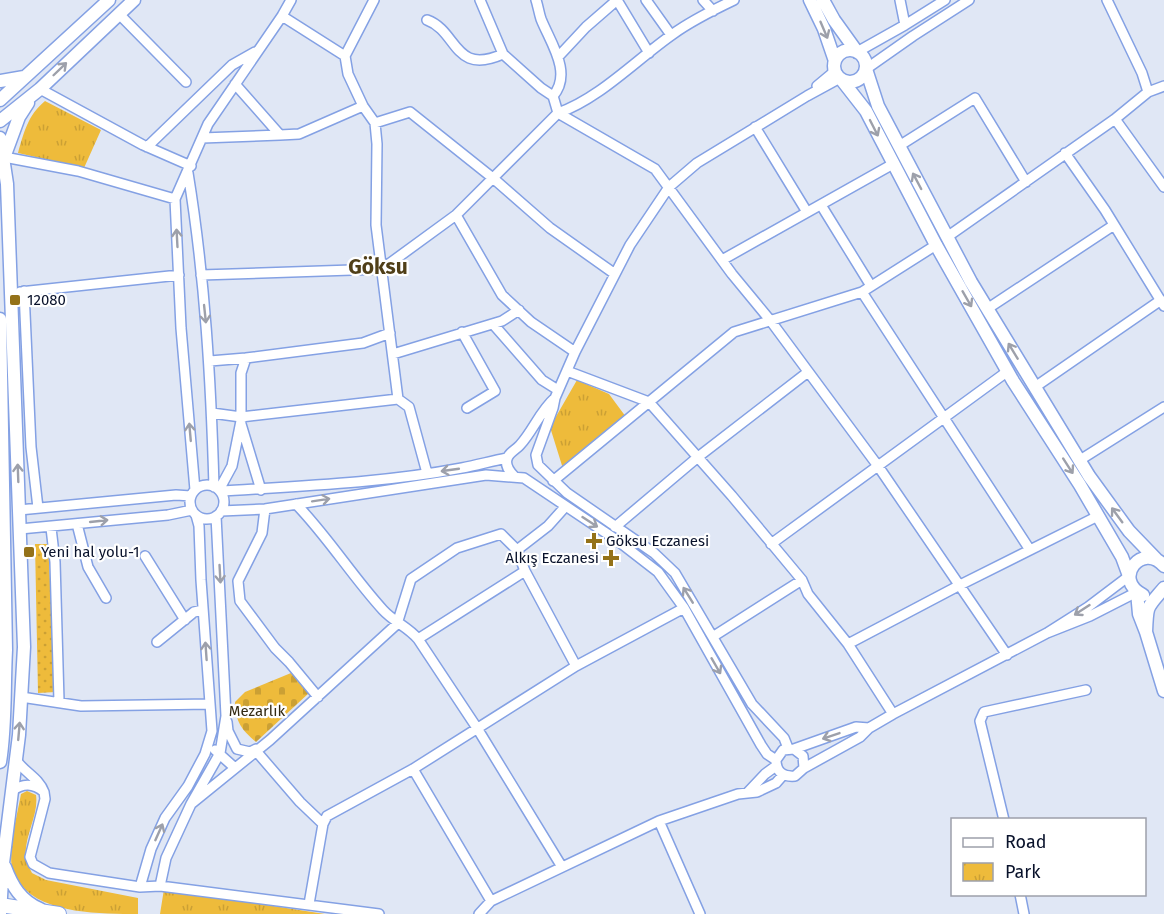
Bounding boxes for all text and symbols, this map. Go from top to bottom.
one-way arrow [819,20,830,39]
one-way arrow [53,62,68,76]
one-way arrow [869,118,880,136]
one-way arrow [911,172,922,190]
one-way arrow [172,228,183,248]
district label: Göksu [348,254,408,280]
one-way arrow [961,290,973,307]
place label: 12080 [27,291,66,309]
marker: 12080 [8,293,22,307]
one-way arrow [200,304,211,324]
one-way arrow [1006,342,1019,359]
one-way arrow [184,423,195,443]
one-way arrow [1062,457,1074,474]
one-way arrow [13,463,24,483]
one-way arrow [441,464,460,475]
one-way arrow [311,494,330,505]
one-way arrow [1111,507,1124,523]
one-way arrow [89,515,109,526]
one-way arrow [581,516,598,528]
place label: Göksu Eczanesi [606,532,709,550]
marker: Göksu Eczanesi [587,534,601,548]
place label: Yeni hal yolu-1 [41,543,139,561]
marker: Yeni hal yolu-1 [22,545,36,559]
place label: Alkış Eczanesi [506,549,599,567]
marker: Alkış Eczanesi [604,551,618,565]
one-way arrow [215,564,226,584]
one-way arrow [681,587,693,604]
one-way arrow [1073,604,1090,617]
one-way arrow [200,642,211,662]
one-way arrow [710,657,722,674]
park label: Mezarlık [229,702,285,720]
one-way arrow [14,721,25,741]
one-way arrow [822,731,841,742]
legend [951,818,1146,896]
one-way arrow [154,823,165,841]
text: Road [1005,831,1047,853]
text: Park [1005,861,1041,883]

